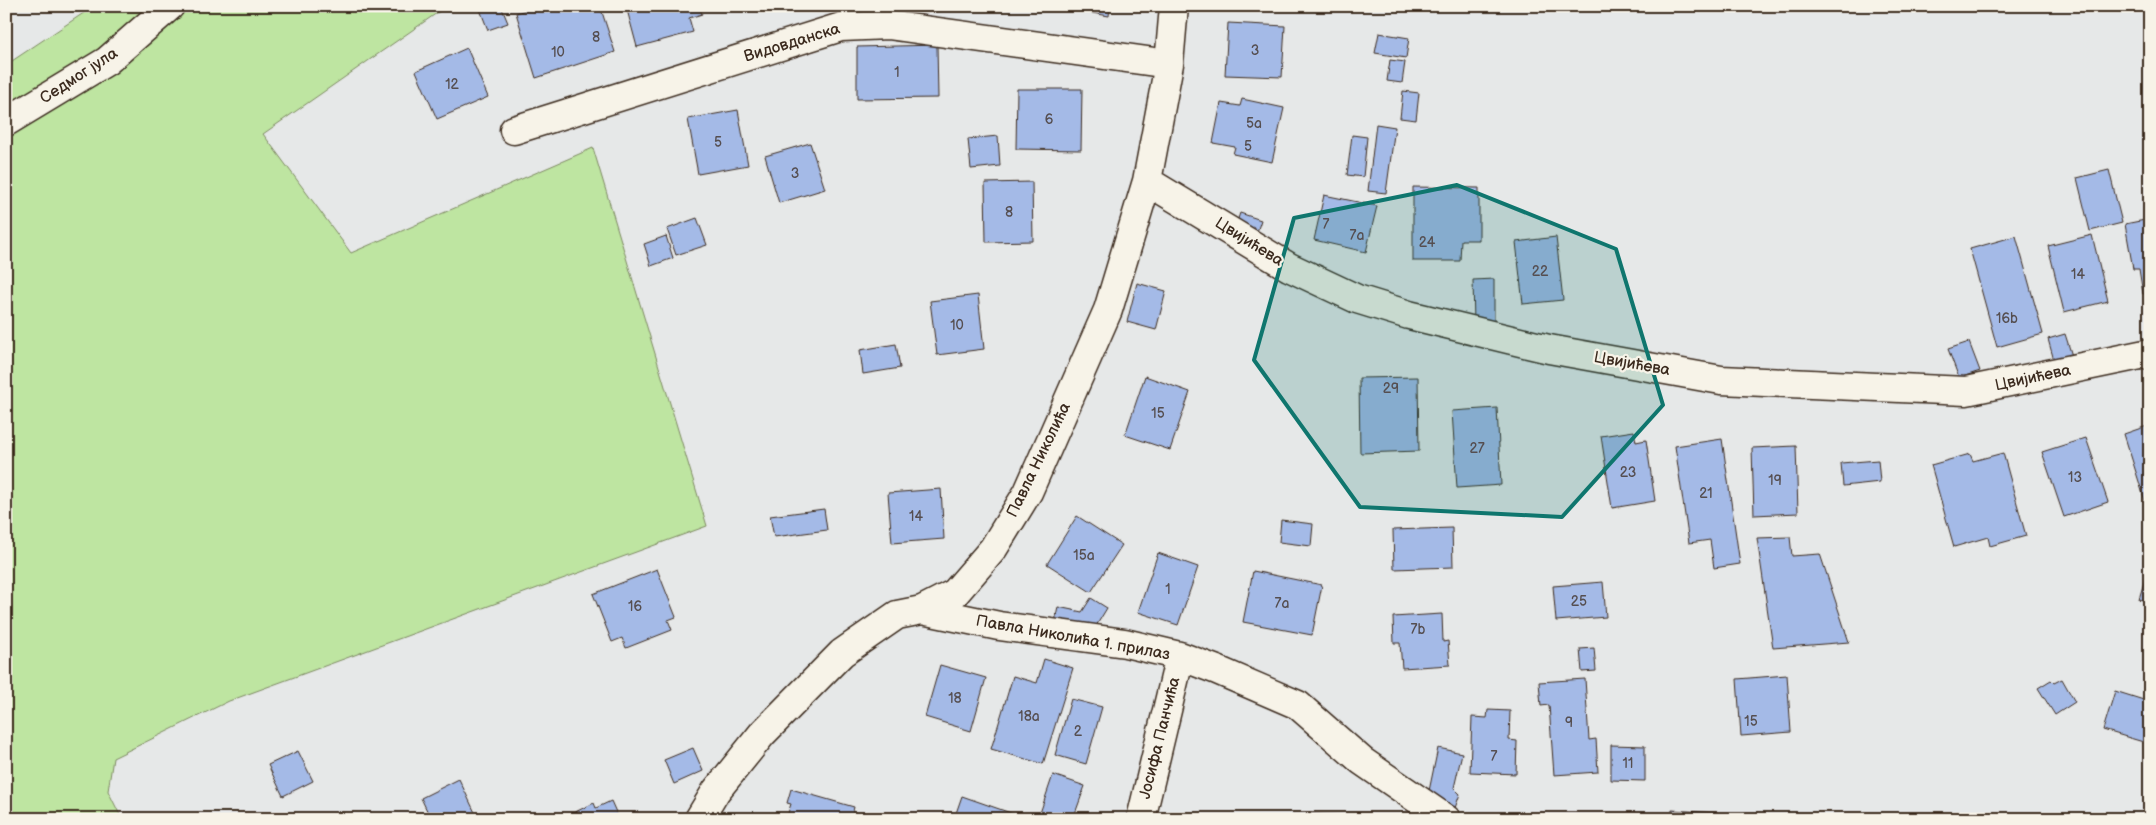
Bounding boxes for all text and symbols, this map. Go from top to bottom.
street label: Видовданска [742,19,843,67]
house number: 8 [592,29,600,46]
house number: 3 [1251,42,1259,59]
street label: Седмог јула [37,44,122,108]
house number: 10 [551,44,565,61]
house number: 1 [894,64,900,81]
house number: 12 [445,76,460,93]
house number: 6 [1045,111,1054,128]
house number: 5a [1246,115,1262,132]
house number: 5 [714,134,722,151]
house number: 5 [1244,138,1252,155]
house number: 3 [791,165,799,182]
house number: 8 [1005,204,1013,221]
street label: Цвијићева [1211,214,1287,271]
house number: 7 [1323,216,1330,233]
house number: 7a [1350,227,1364,244]
house number: 24 [1419,234,1436,251]
house number: 22 [1532,263,1549,280]
house number: 14 [2071,266,2085,283]
house number: 16b [1996,310,2018,327]
house number: 10 [950,317,964,334]
street label: Цвијићева [1592,348,1672,380]
street label: Цвијићева [1993,361,2073,395]
house number: 29 [1383,380,1399,397]
street label: Павла Николића [1003,399,1075,521]
house number: 15 [1151,405,1165,422]
house number: 27 [1469,440,1485,457]
house number: 23 [1620,464,1636,481]
house number: 13 [2068,469,2082,486]
house number: 19 [1768,472,1782,489]
house number: 21 [1699,485,1713,502]
house number: 14 [909,508,923,525]
house number: 15a [1073,547,1095,564]
house number: 1 [1165,581,1171,598]
house number: 25 [1571,593,1587,610]
house number: 7a [1275,595,1289,612]
house number: 16 [628,598,642,615]
street label: Павла Николића 1. прилаз [974,612,1172,664]
house number: 7b [1411,621,1425,638]
street label: Јосифа Панчића [1136,675,1184,801]
house number: 18 [948,690,962,707]
house number: 18a [1018,708,1040,725]
house number: 15 [1744,713,1758,730]
house number: 9 [1565,714,1573,731]
house number: 2 [1074,723,1083,740]
house number: 7 [1491,748,1498,765]
house number: 11 [1623,755,1633,772]

